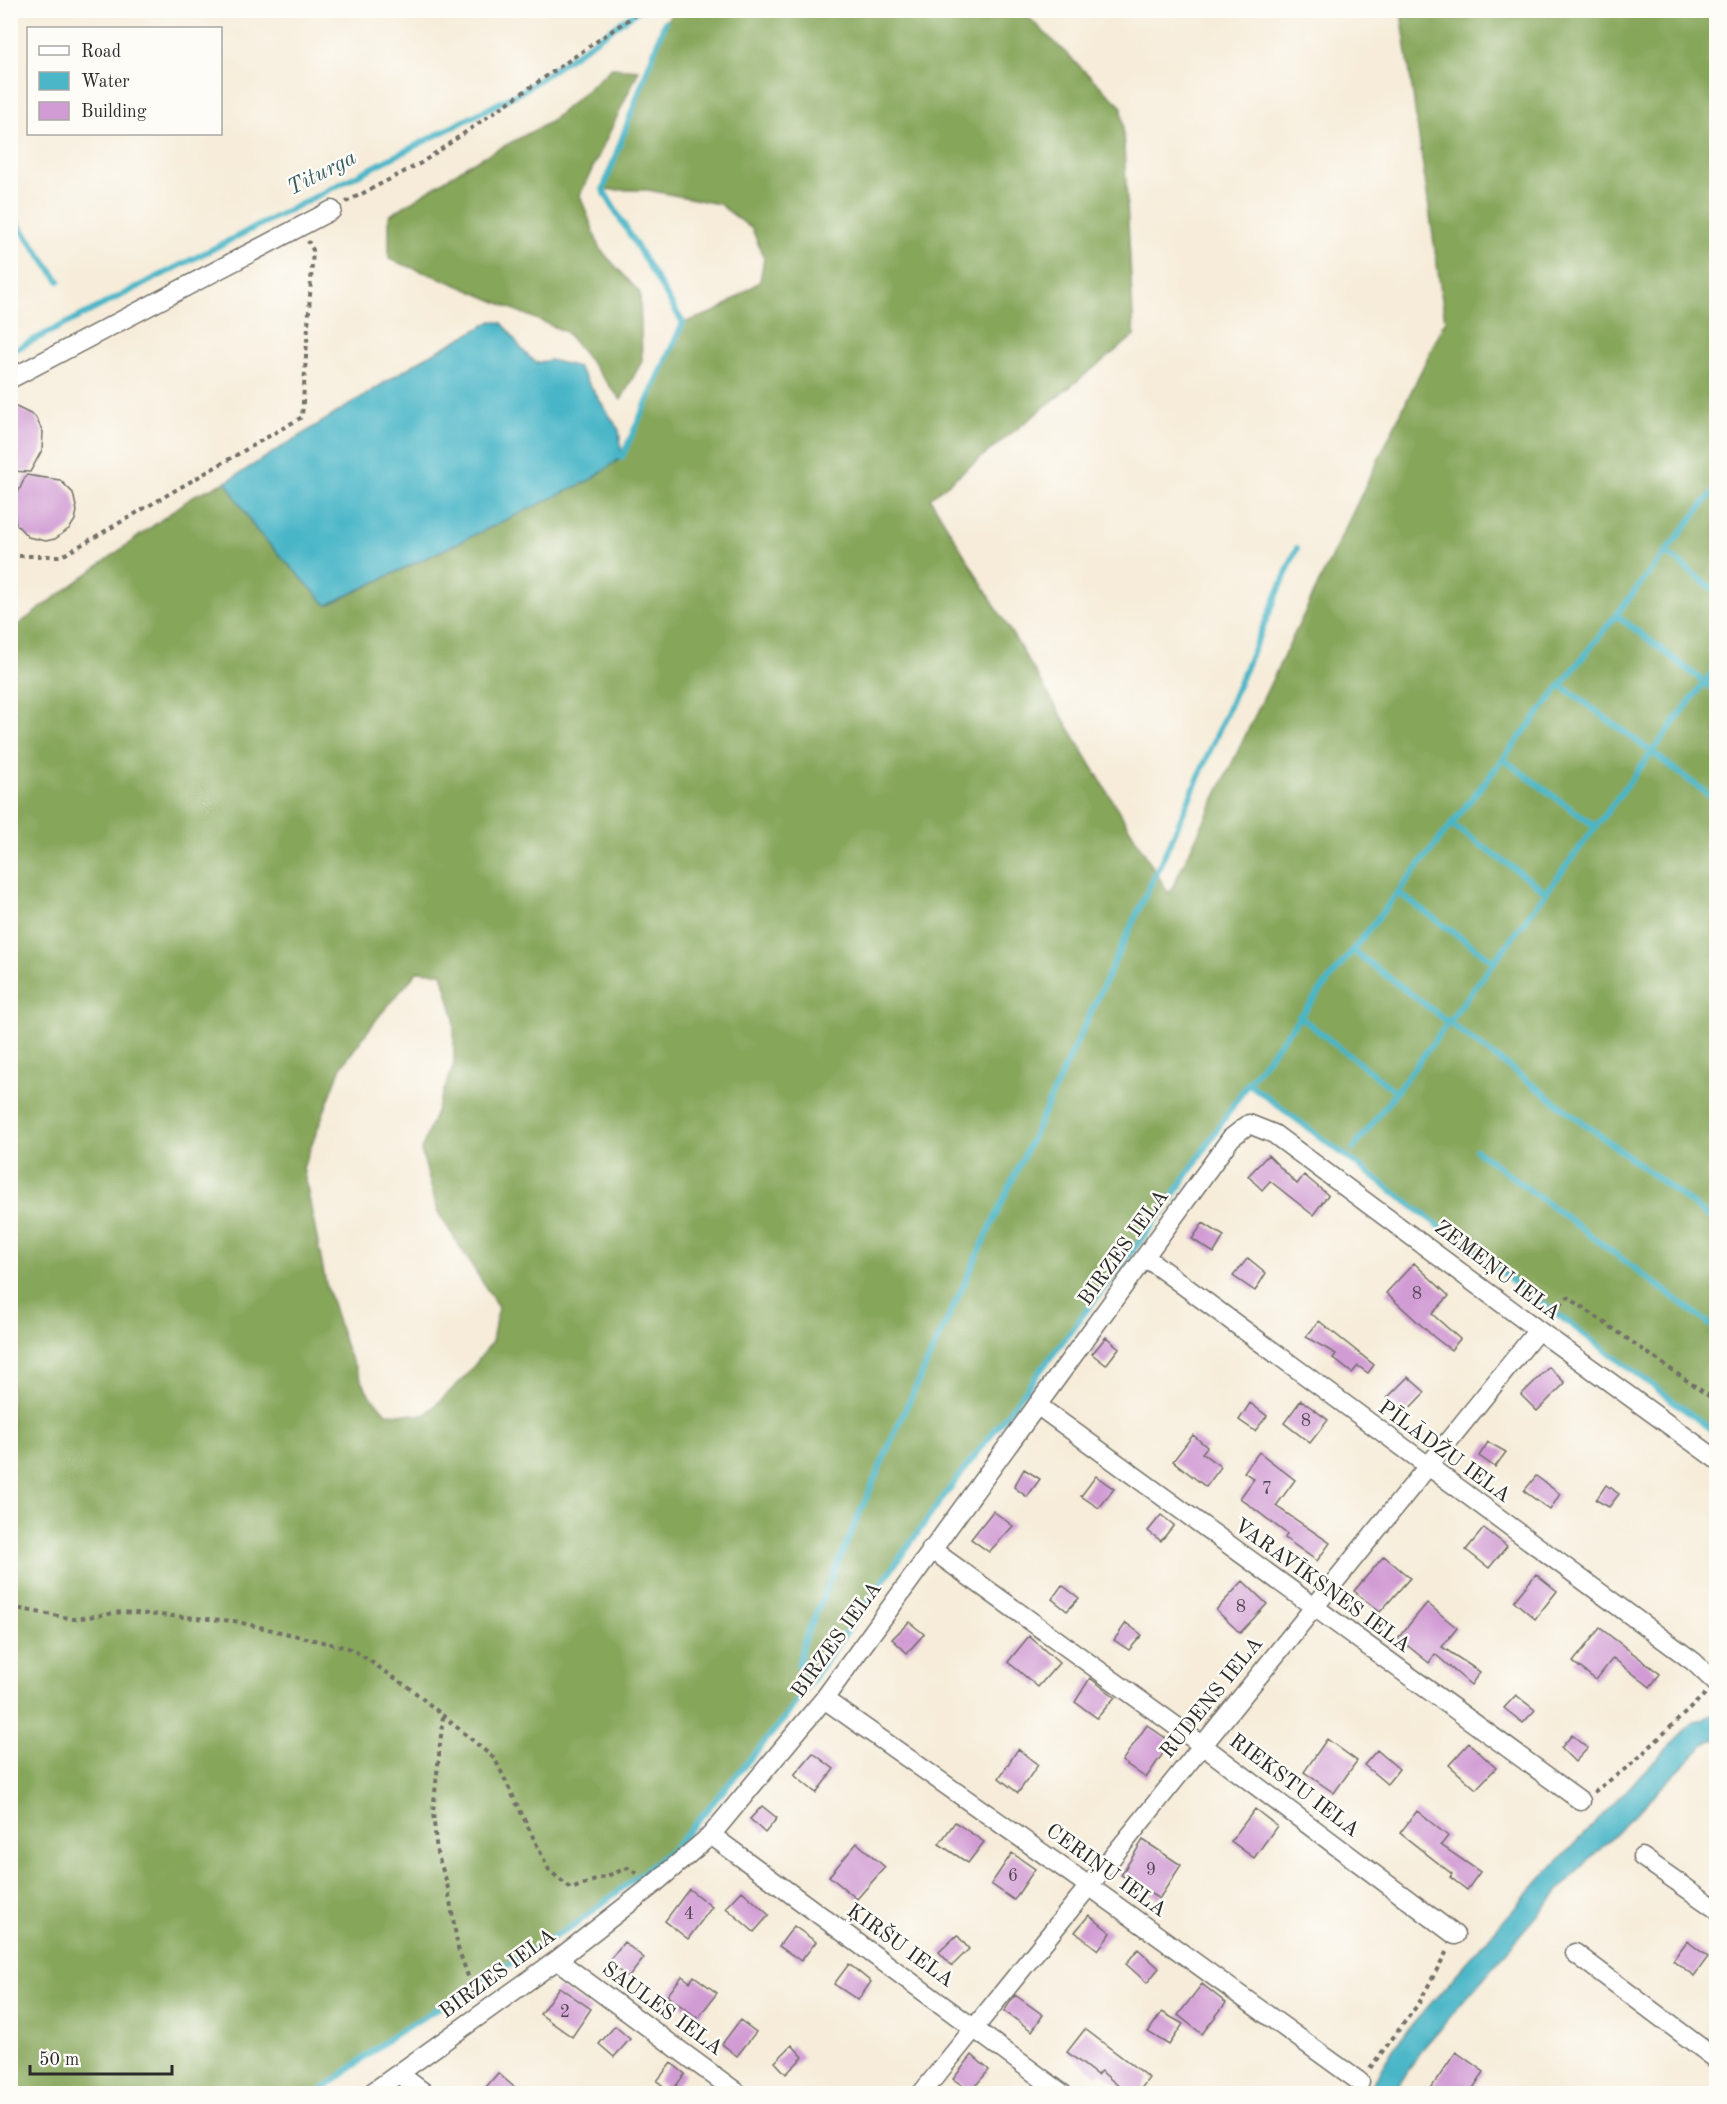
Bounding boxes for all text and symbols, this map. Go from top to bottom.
legend [27,27,222,135]
text: Road [81,43,121,61]
text: Water [81,73,130,91]
text: Building [81,103,147,121]
water label: Titurga [284,146,360,200]
street label: BIRZES IELA [1075,1186,1173,1310]
street label: ZEMEŅU IELA [1430,1217,1564,1325]
house number: 8 [1412,1285,1422,1303]
street label: PĪLĀDŽU IELA [1374,1394,1516,1507]
house number: 8 [1301,1412,1311,1430]
house number: 7 [1262,1480,1272,1498]
street label: VARAVĪKSNES IELA [1230,1513,1415,1657]
street label: BIRZES IELA [788,1578,886,1702]
house number: 8 [1236,1598,1246,1616]
street label: RUDENS IELA [1157,1633,1267,1763]
street label: RIEKSTU IELA [1225,1730,1363,1842]
street label: CERIŅU IELA [1042,1820,1170,1922]
house number: 9 [1146,1861,1156,1879]
house number: 6 [1008,1867,1018,1885]
street label: ĶIRŠU IELA [842,1897,960,1993]
house number: 4 [684,1905,694,1923]
street label: BIRZES IELA [436,1925,560,2023]
street label: SAULES IELA [598,1958,726,2060]
house number: 2 [560,2003,570,2021]
scale bar [30,2038,172,2076]
text: 50 m [39,2051,79,2069]

